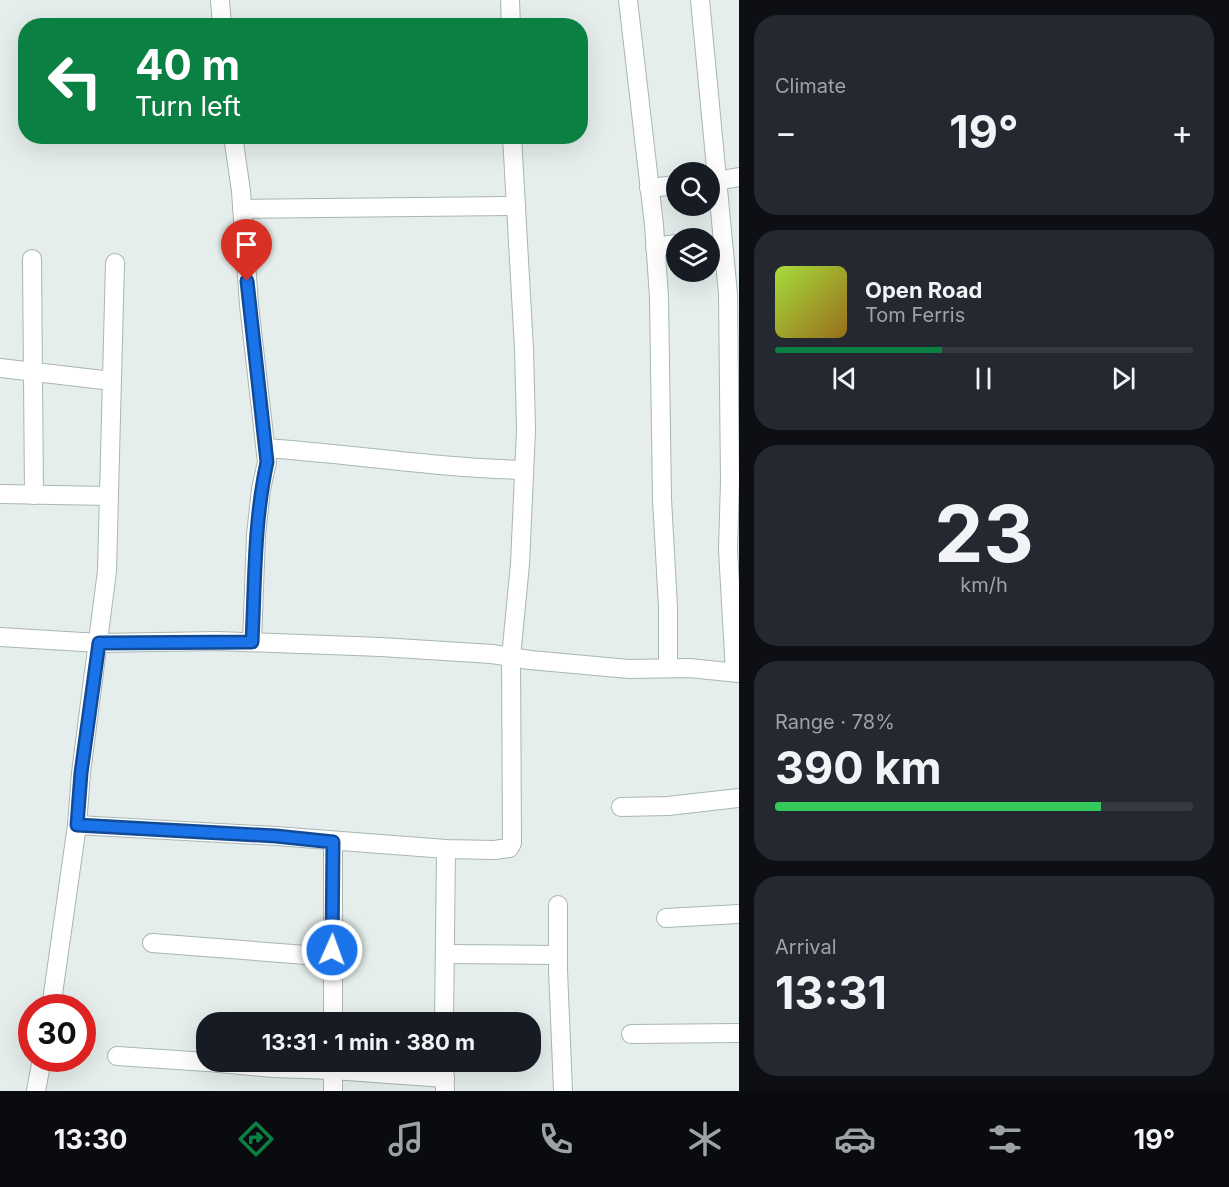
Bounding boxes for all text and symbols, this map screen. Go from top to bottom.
text: 40 m [135,39,240,90]
icon: left [36,42,114,120]
text: Climate [775,74,846,98]
text: Turn left [135,90,241,123]
text: 19° [949,104,1019,159]
text: − [775,112,797,152]
text: + [1171,112,1193,152]
map controls [666,162,720,282]
button: search [666,162,720,216]
pin [221,219,272,281]
icon: arrive [230,228,263,261]
button: layers [666,228,720,282]
text: Open Road [865,277,982,303]
text: Tom Ferris [865,303,965,327]
icon: previous [828,362,861,395]
icon: pause [967,362,1000,395]
icon: next [1107,362,1140,395]
text: 23 [934,486,1034,581]
text: km/h [960,573,1008,597]
text: Range · 78% [775,710,895,734]
text: 390 km [775,740,941,795]
position arrow [300,918,364,982]
text: Arrival [775,935,837,959]
text: 13:31 [775,965,887,1020]
speed limit sign: 30 [18,994,96,1072]
text: 13:31 · 1 min · 380 m [262,1029,475,1055]
icon: directions [235,1118,277,1160]
icon: music [385,1118,427,1160]
icon: phone [535,1118,577,1160]
icon: climate [684,1118,726,1160]
icon: car [834,1118,876,1160]
icon: filters [984,1118,1026,1160]
text: 13:30 [54,1123,128,1156]
text: 19° [1134,1123,1175,1156]

